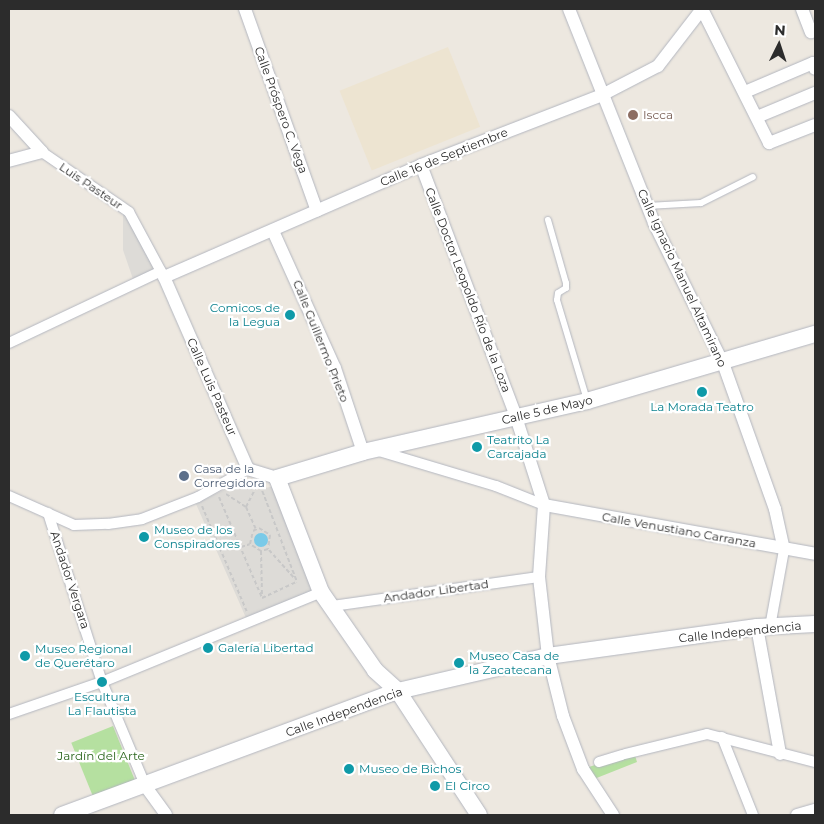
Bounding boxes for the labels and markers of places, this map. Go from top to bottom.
place label: Iscca [643,108,673,122]
marker: Iscca [627,109,639,121]
place label: Comicos de la Legua [210,301,280,329]
marker: Comicos de la Legua [284,309,296,321]
marker: La Morada Teatro [696,386,708,398]
place label: La Morada Teatro [650,400,754,414]
place label: Teatrito La Carcajada [487,433,550,461]
marker: Teatrito La Carcajada [471,441,483,453]
place label: Casa de la Corregidora [194,462,265,490]
marker: Casa de la Corregidora [178,470,190,482]
place label: Museo de los Conspiradores [154,523,240,551]
marker: Museo de los Conspiradores [138,531,150,543]
place label: Galería Libertad [218,641,314,655]
place label: Museo Regional de Querétaro [35,642,132,670]
marker: Galería Libertad [202,642,214,654]
place label: Museo Casa de la Zacatecana [469,649,559,677]
marker: Museo Regional de Querétaro [19,650,31,662]
marker: Museo Casa de la Zacatecana [453,657,465,669]
marker: Escultura La Flautista [96,676,108,688]
place label: Escultura La Flautista [68,690,136,718]
place label: Museo de Bichos [359,762,461,776]
marker: Museo de Bichos [343,763,355,775]
place label: El Circo [445,779,490,793]
marker: El Circo [429,780,441,792]

